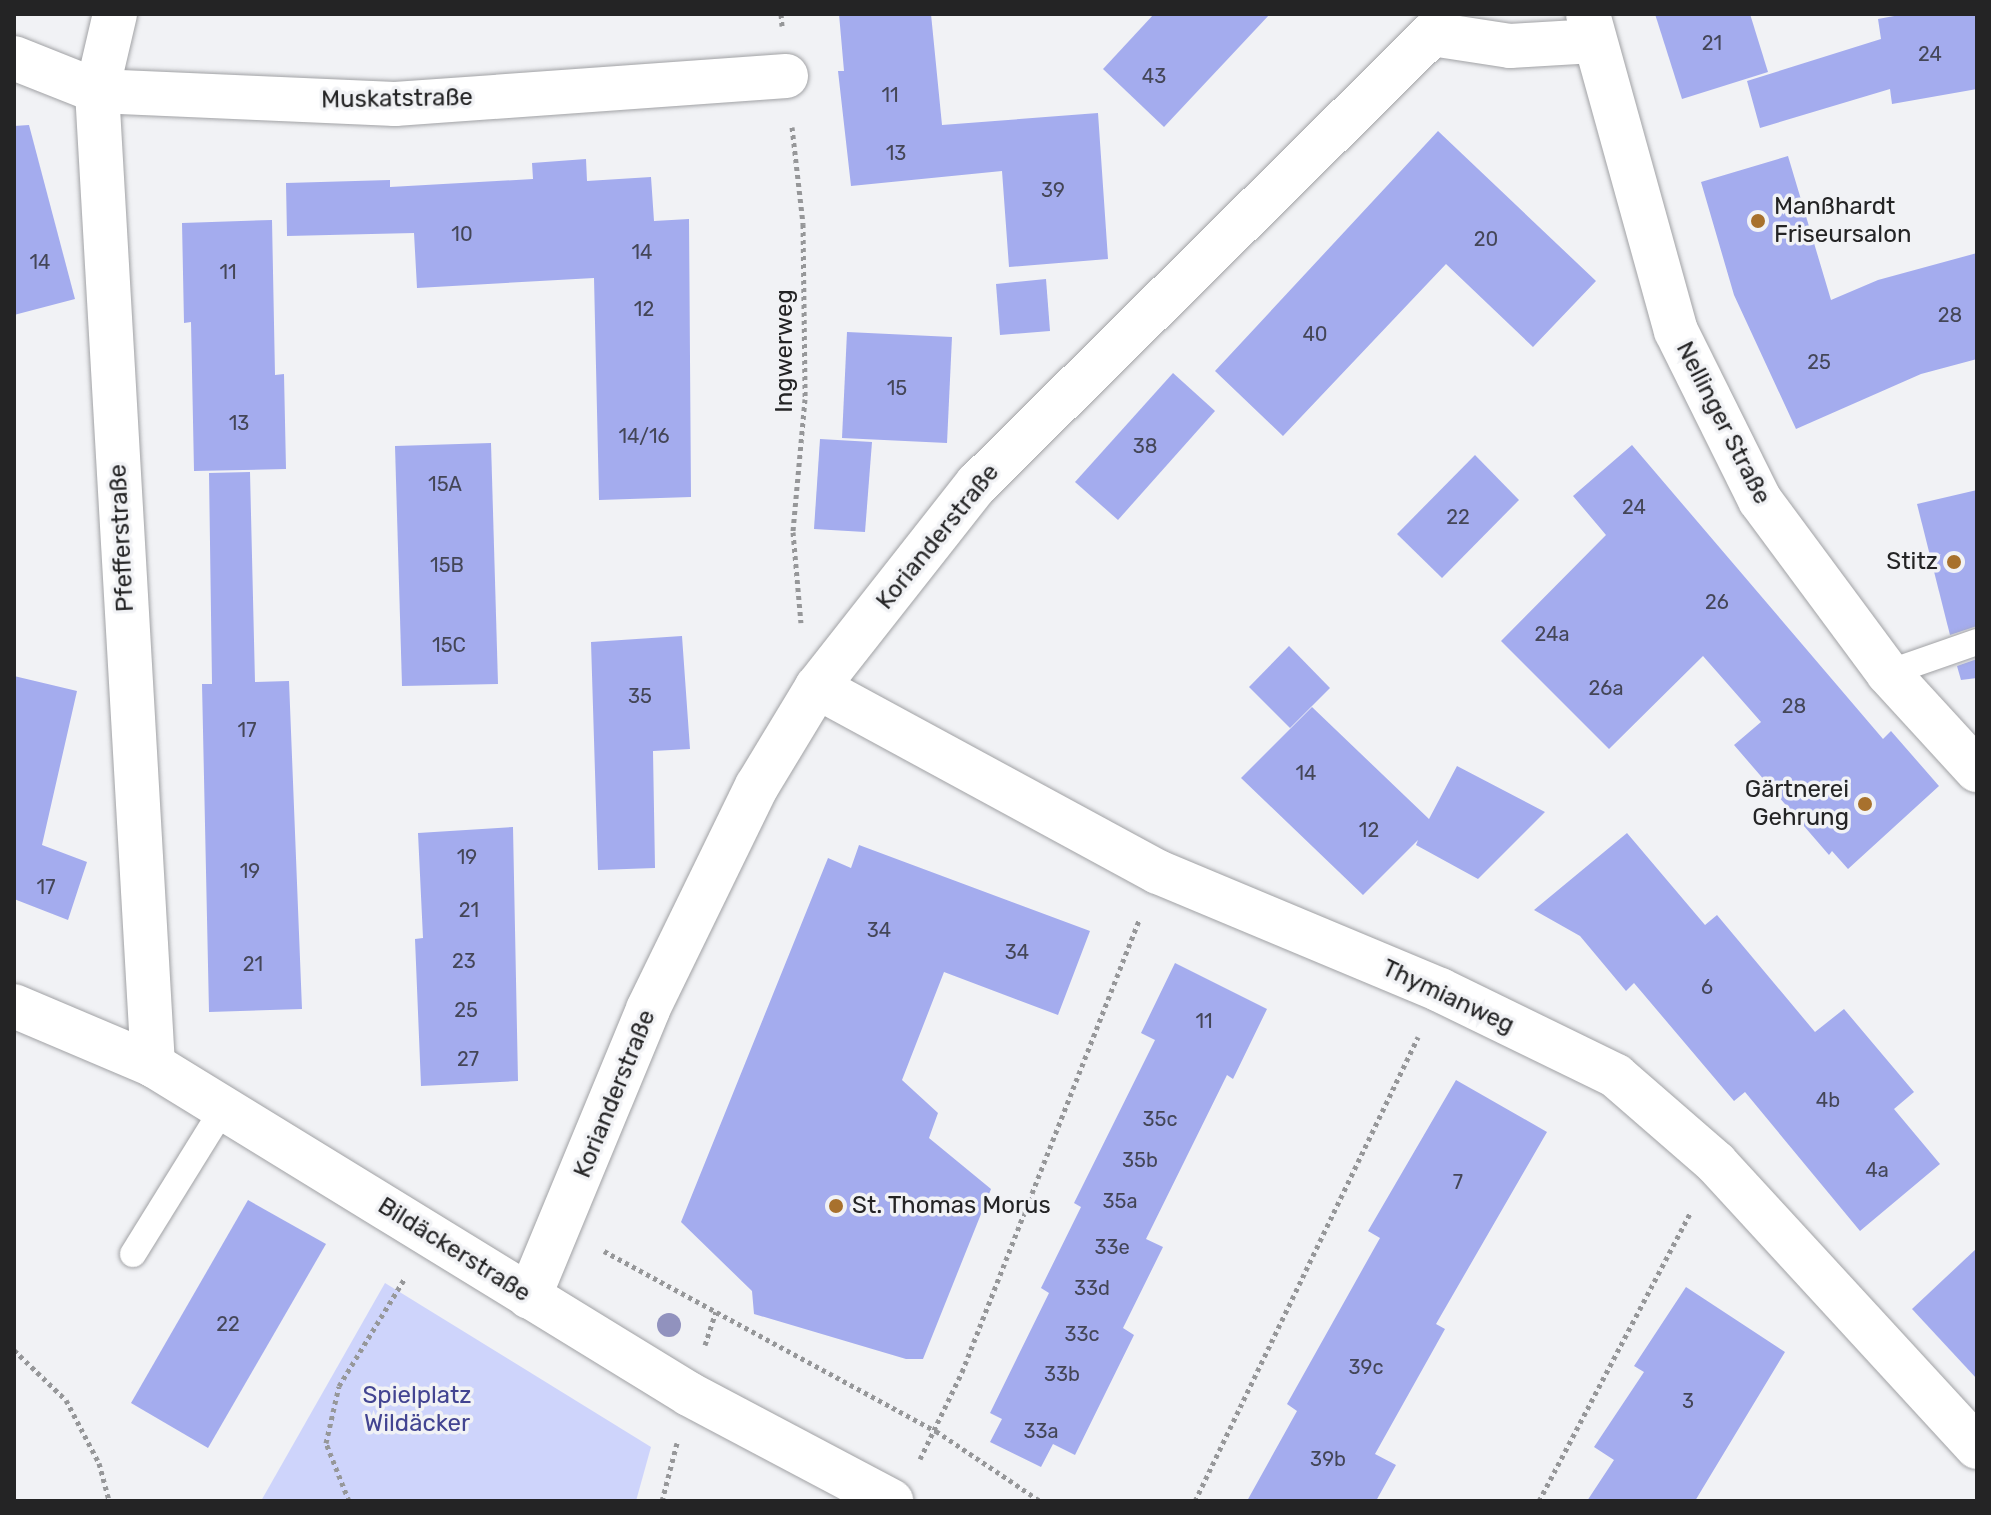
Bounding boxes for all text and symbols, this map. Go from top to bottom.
house number: 21 [1702,31,1722,55]
house number: 24 [1918,42,1942,66]
house number: 43 [1142,64,1166,88]
street label: Muskatstraße [321,83,473,115]
house number: 11 [881,83,899,107]
house number: 13 [886,141,906,165]
house number: 39 [1041,178,1065,202]
place label: Manßhardt Friseursalon [1774,193,1911,249]
marker: Manßhardt Friseursalon [1749,212,1767,230]
house number: 10 [451,222,473,246]
house number: 20 [1474,227,1498,251]
house number: 14 [632,240,652,264]
house number: 14 [30,250,50,274]
house number: 11 [219,260,237,284]
street label: Ingwerweg [771,289,799,413]
house number: 12 [634,297,654,321]
house number: 28 [1938,303,1962,327]
house number: 40 [1302,322,1328,346]
street label: Nellinger Straße [1670,337,1776,509]
house number: 25 [1807,350,1831,374]
house number: 15 [887,376,907,400]
house number: 13 [229,411,249,435]
house number: 14/16 [618,424,670,448]
house number: 38 [1133,434,1157,458]
street label: Korianderstraße [871,459,1005,615]
street label: Pfefferstraße [104,463,140,613]
house number: 15A [428,472,462,496]
house number: 24 [1622,495,1646,519]
house number: 22 [1446,505,1470,529]
place label: Stitz [1886,548,1938,576]
house number: 15B [430,553,464,577]
marker: Stitz [1945,553,1963,571]
house number: 26 [1705,590,1729,614]
house number: 24a [1534,622,1570,646]
house number: 15C [432,633,466,657]
house number: 26a [1589,676,1623,700]
house number: 35 [628,684,652,708]
house number: 28 [1782,694,1806,718]
house number: 17 [238,718,256,742]
house number: 14 [1296,761,1316,785]
place label: Gärtnerei Gehrung [1745,776,1849,832]
marker: Gärtnerei Gehrung [1856,795,1874,813]
house number: 12 [1359,818,1379,842]
house number: 19 [457,845,477,869]
house number: 19 [240,859,260,883]
house number: 17 [37,875,55,899]
house number: 21 [459,898,479,922]
house number: 34 [867,918,891,942]
house number: 34 [1005,940,1029,964]
house number: 23 [452,949,476,973]
house number: 21 [243,952,263,976]
street label: Thymianweg [1377,954,1519,1040]
house number: 6 [1701,975,1713,999]
house number: 25 [454,998,478,1022]
street label: Korianderstraße [568,1006,662,1182]
house number: 11 [1195,1009,1213,1033]
house number: 27 [457,1047,479,1071]
house number: 4b [1816,1088,1840,1112]
house number: 35c [1143,1107,1177,1131]
house number: 35b [1122,1148,1158,1172]
house number: 4a [1865,1158,1889,1182]
house number: 7 [1453,1170,1463,1194]
house number: 35a [1103,1189,1137,1213]
street label: Bildäckerstraße [373,1192,535,1308]
place label: St. Thomas Morus [852,1192,1051,1220]
marker: St. Thomas Morus [827,1197,845,1215]
house number: 33e [1094,1235,1130,1259]
house number: 33d [1074,1276,1110,1300]
house number: 22 [216,1312,240,1336]
house number: 33c [1064,1322,1100,1346]
house number: 39c [1349,1355,1383,1379]
house number: 33b [1044,1362,1080,1386]
park label: Spielplatz Wildäcker [362,1382,472,1438]
house number: 3 [1682,1389,1694,1413]
house number: 33a [1023,1419,1059,1443]
house number: 39b [1310,1447,1346,1471]

